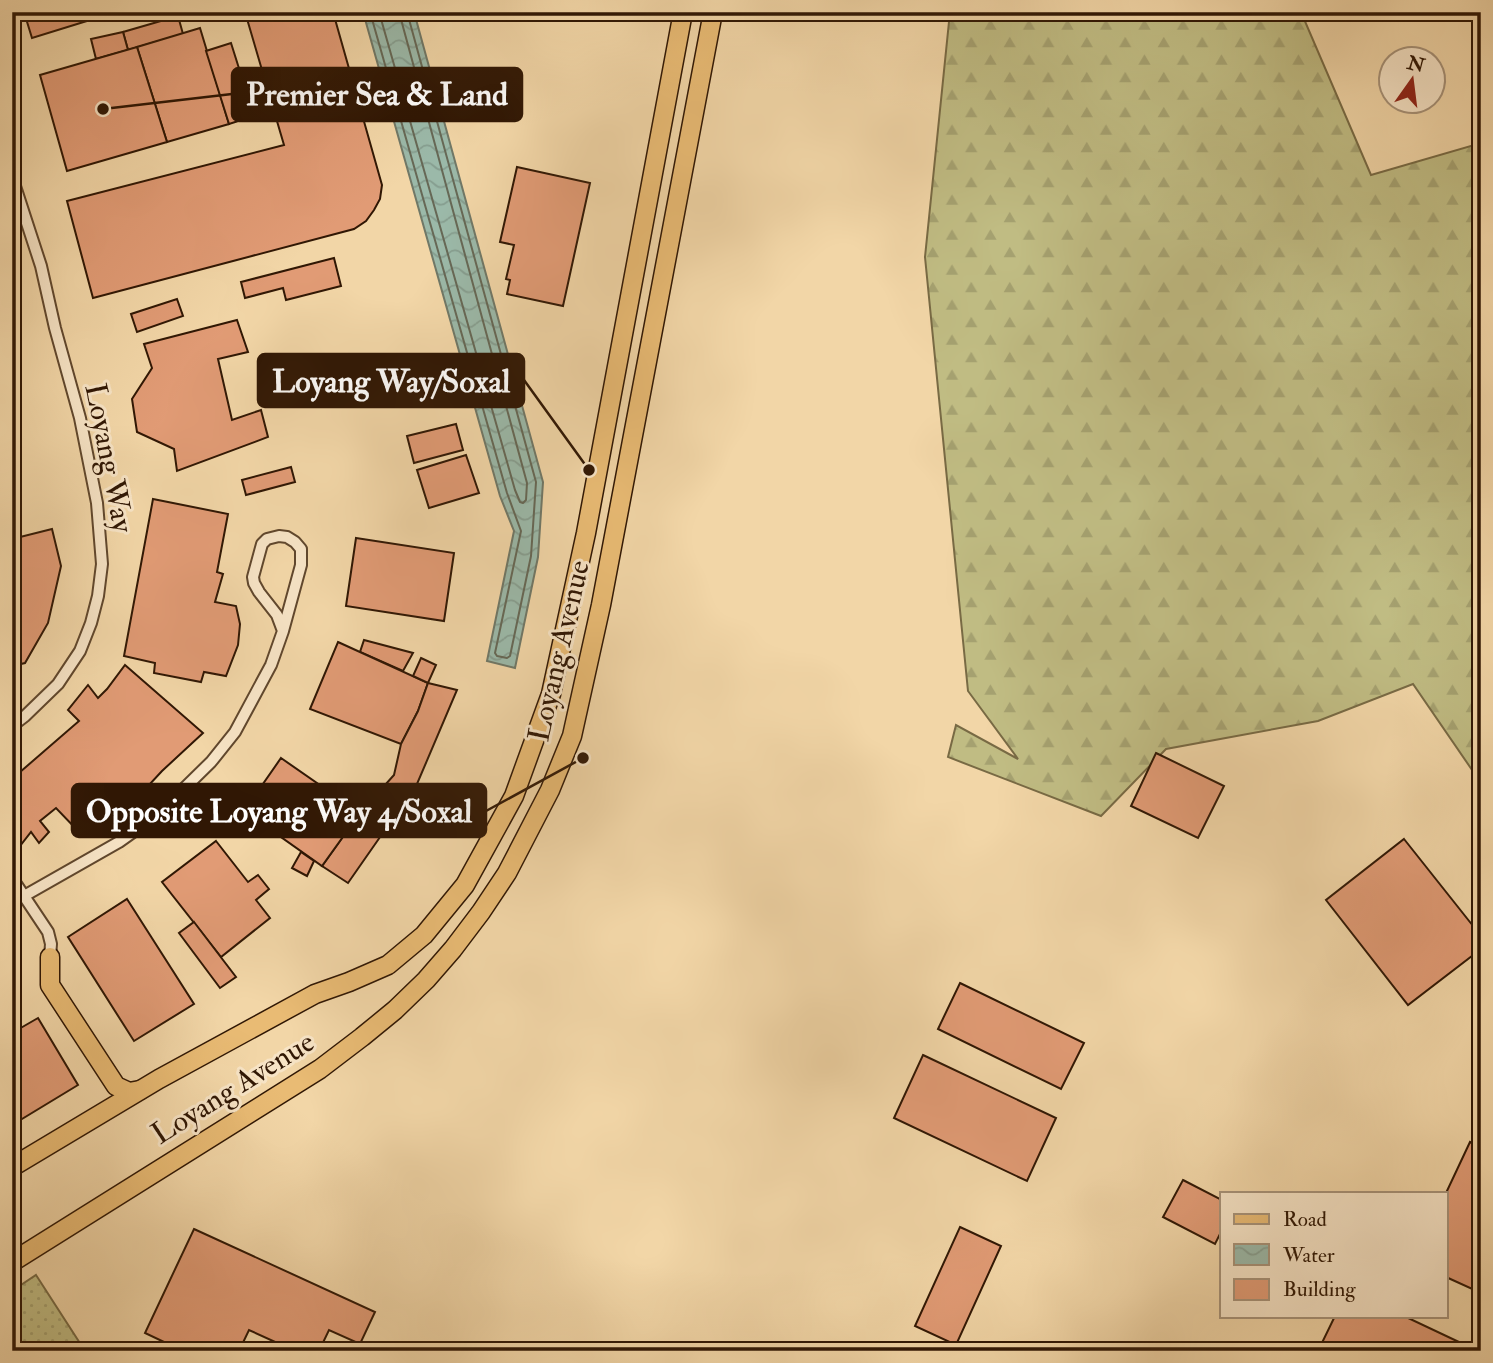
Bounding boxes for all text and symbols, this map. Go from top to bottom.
north arrow [1378,46,1448,116]
text: N [1404,51,1428,78]
callout: Premier Sea & Land [232,68,522,121]
text: Premier Sea & Land [246,75,508,115]
callout: Loyang Way/Soxal [258,354,524,407]
text: Loyang Way/Soxal [272,362,511,402]
street label: Loyang Way [76,380,142,537]
street label: Loyang Avenue [520,557,598,745]
callout: Opposite Loyang Way 4/Soxal [72,784,486,837]
text: Opposite Loyang Way 4/Soxal [86,792,473,832]
street label: Loyang Avenue [145,1023,321,1153]
legend [1220,1192,1448,1318]
text: Road [1283,1206,1328,1233]
text: Water [1282,1242,1335,1269]
text: Building [1283,1276,1356,1303]

